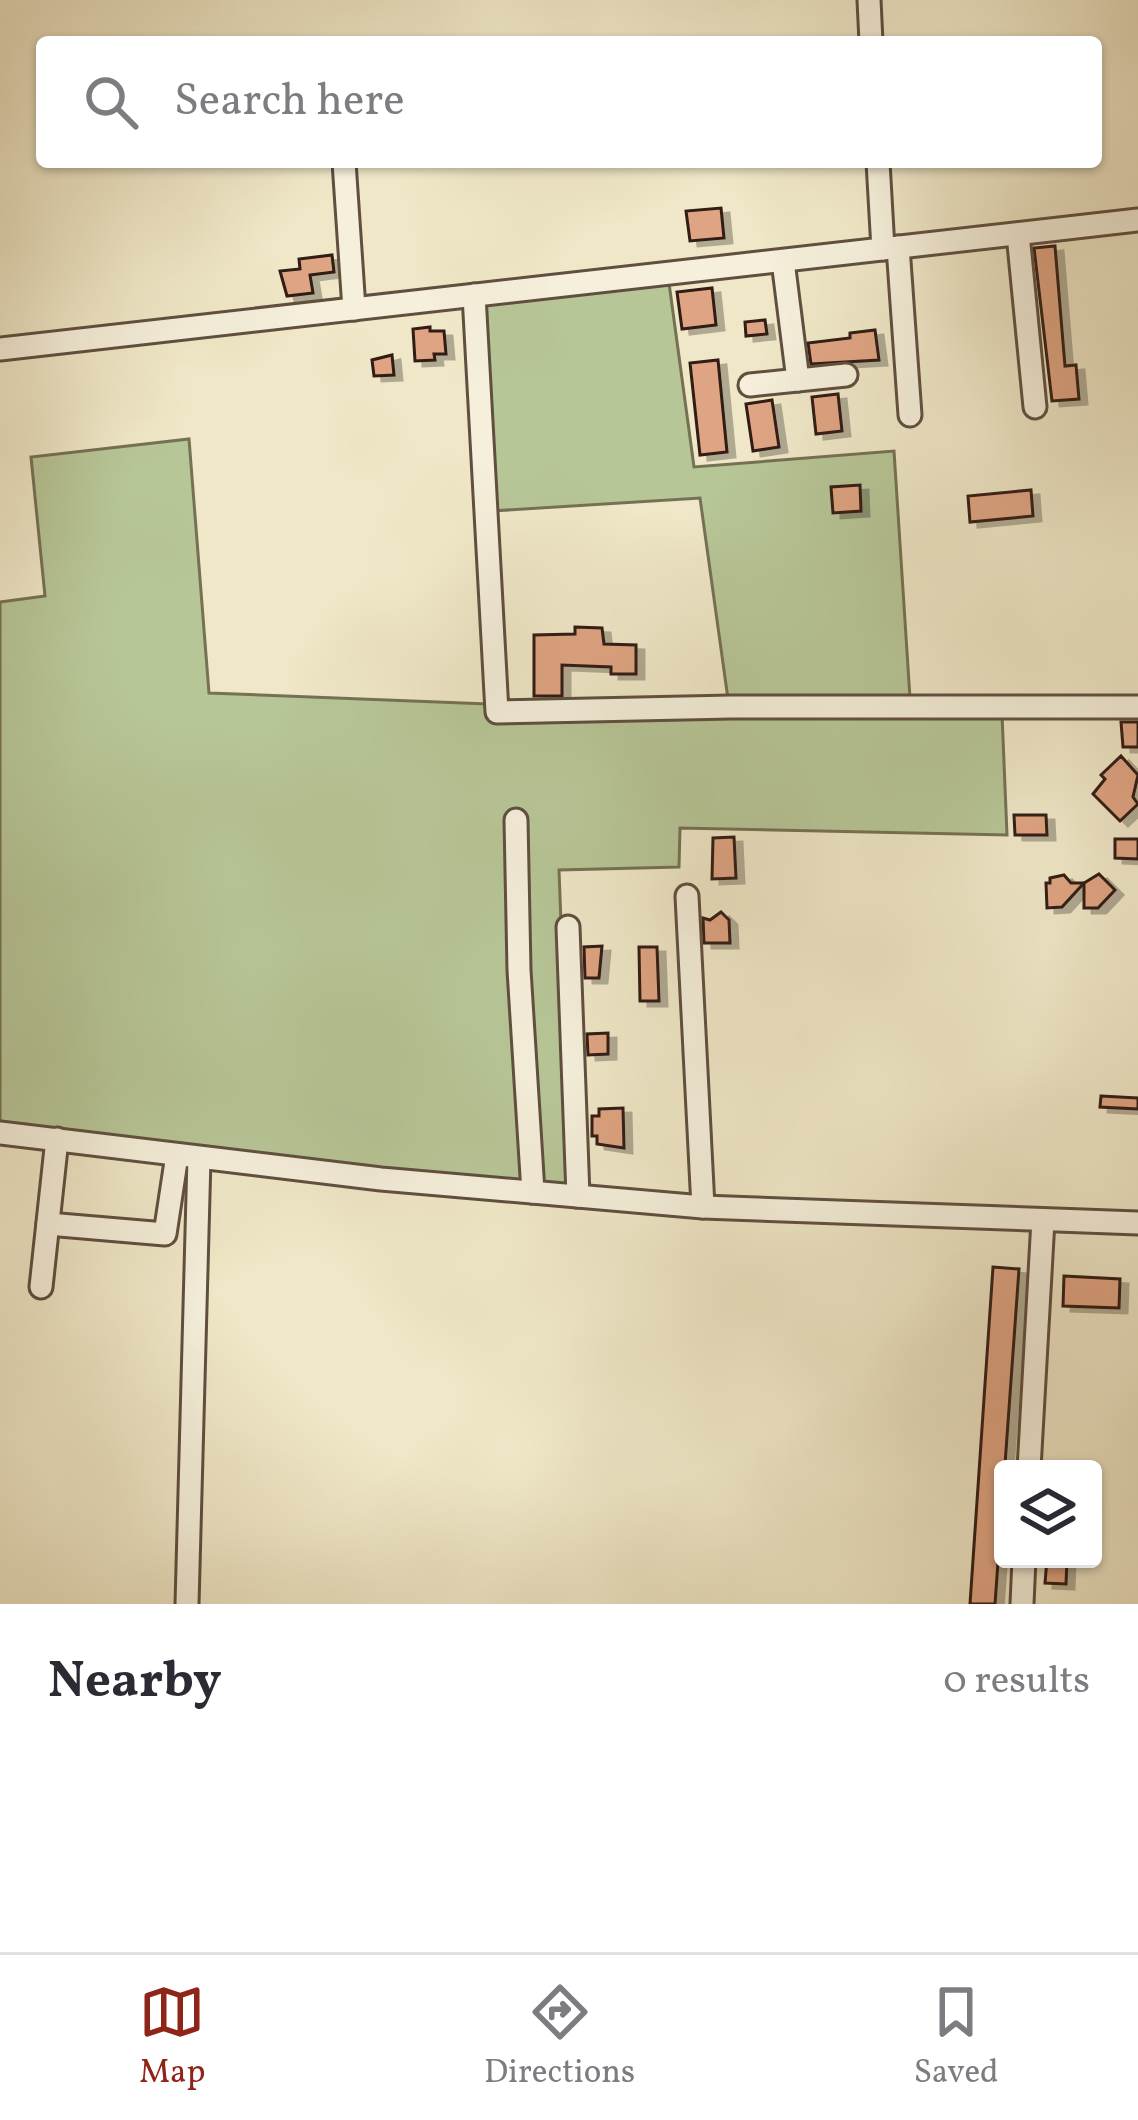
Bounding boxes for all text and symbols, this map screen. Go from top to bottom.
search box [36,36,1102,168]
icon: search [78,69,144,135]
text: Search here [174,71,405,134]
map controls [994,1460,1102,1568]
button: layers [994,1460,1102,1568]
text: Nearby [48,1647,222,1718]
text: 0 results [943,1655,1090,1709]
tab: Map [139,1979,205,2097]
tab: Directions [484,1979,635,2097]
tab: Saved [914,1979,999,2097]

